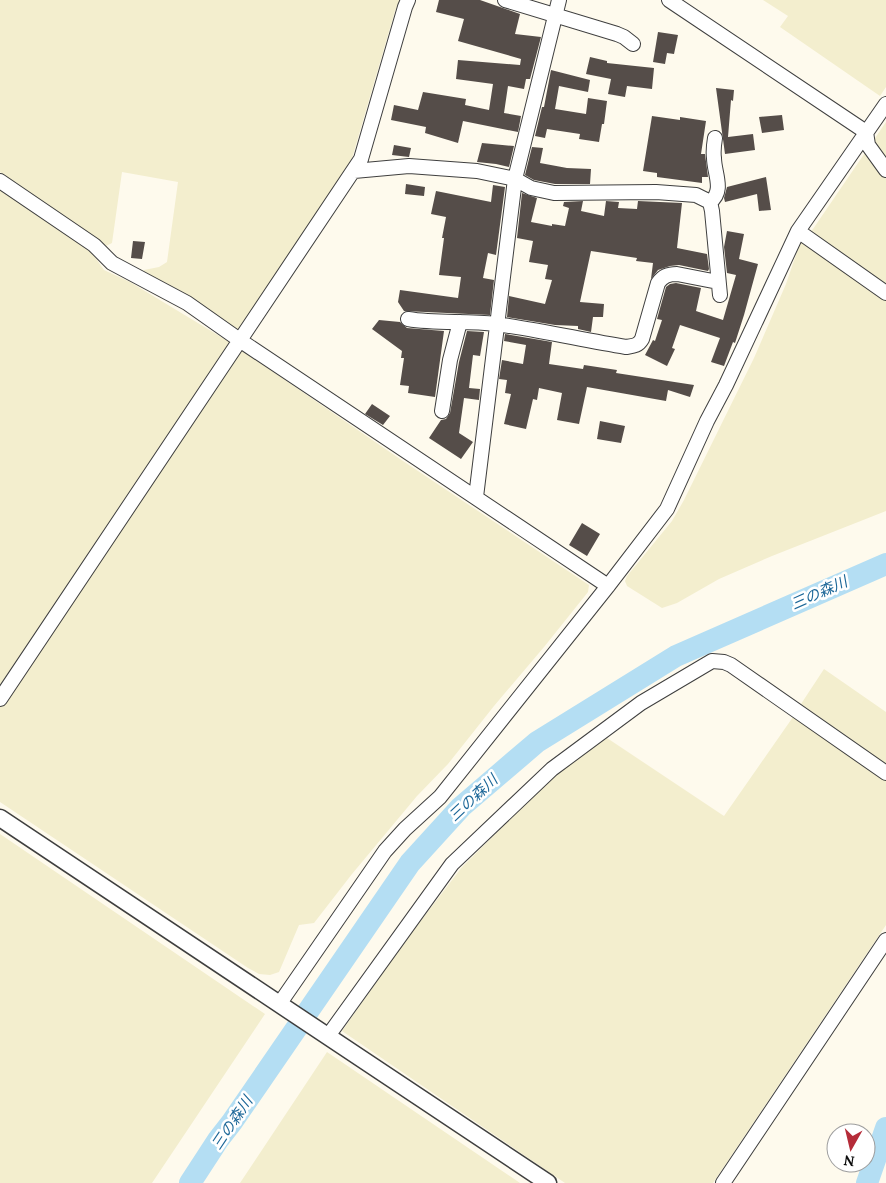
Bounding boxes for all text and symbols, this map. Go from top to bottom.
water label: 三の森川 [788,571,852,613]
water label: 三の森川 [444,769,503,825]
water label: 三の森川 [207,1091,257,1153]
north arrow [826,1123,876,1173]
text: N [842,1151,856,1171]

